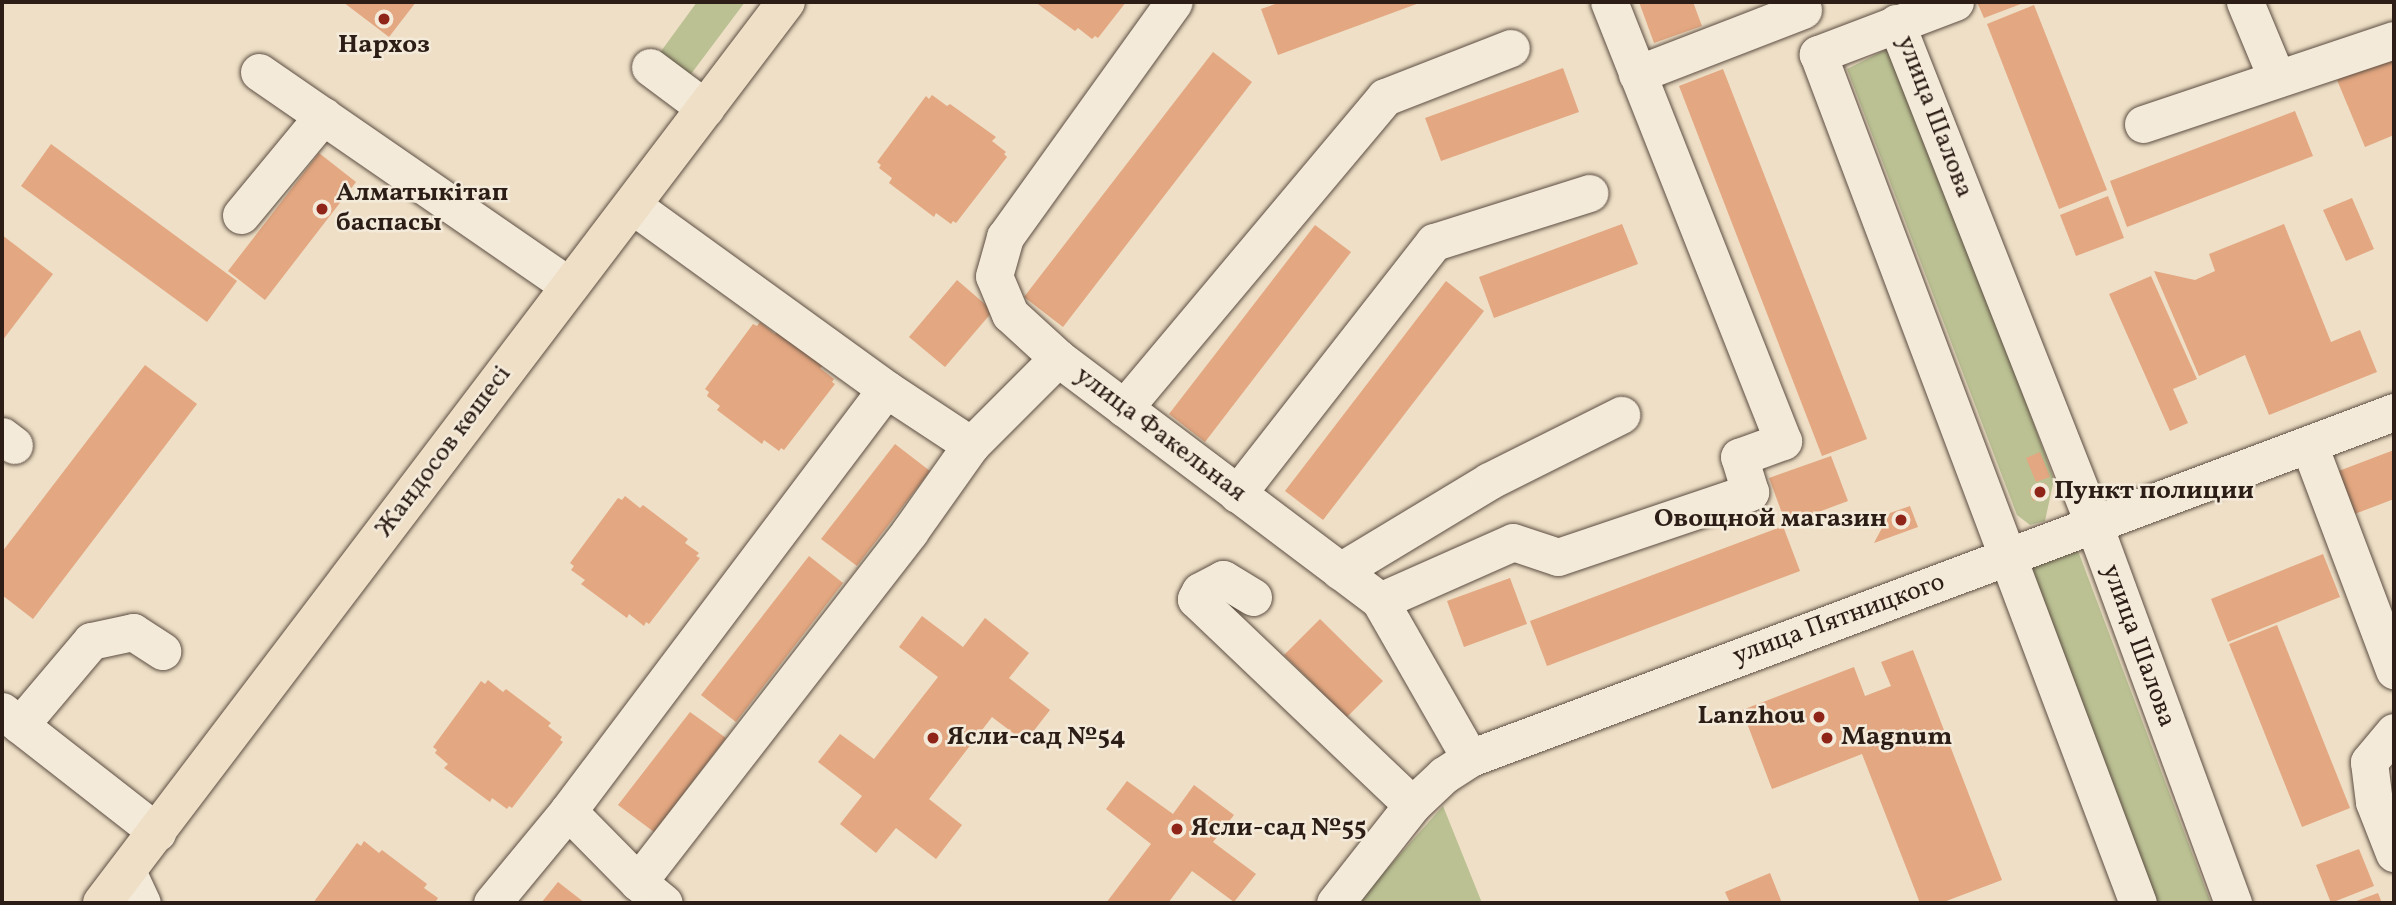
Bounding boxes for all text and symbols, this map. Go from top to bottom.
marker: Нархоз [376,11,392,27]
place label: Нархоз [338,30,430,62]
street label: улица Шалова [1889,32,1979,202]
place label: Алматыкітап баспасы [336,178,508,240]
marker: Алматыкітап баспасы [314,201,330,217]
street label: Жандосов көшесі [369,360,519,544]
street label: улица Факельная [1068,360,1252,510]
place label: Пункт полиции [2054,476,2254,508]
marker: Пункт полиции [2032,484,2048,500]
place label: Овощной магазин [1654,504,1887,536]
marker: Овощной магазин [1893,512,1909,528]
street label: улица Шалова [2094,560,2182,732]
street label: улица Пятницкого [1729,567,1949,673]
place label: Lanzhou [1697,701,1805,733]
marker: Lanzhou [1811,709,1827,725]
place label: Ясли-сад №54 [947,722,1126,754]
place label: Magnum [1841,722,1952,754]
marker: Ясли-сад №54 [925,730,941,746]
marker: Magnum [1819,730,1835,746]
place label: Ясли-сад №55 [1191,813,1367,845]
marker: Ясли-сад №55 [1169,821,1185,837]

